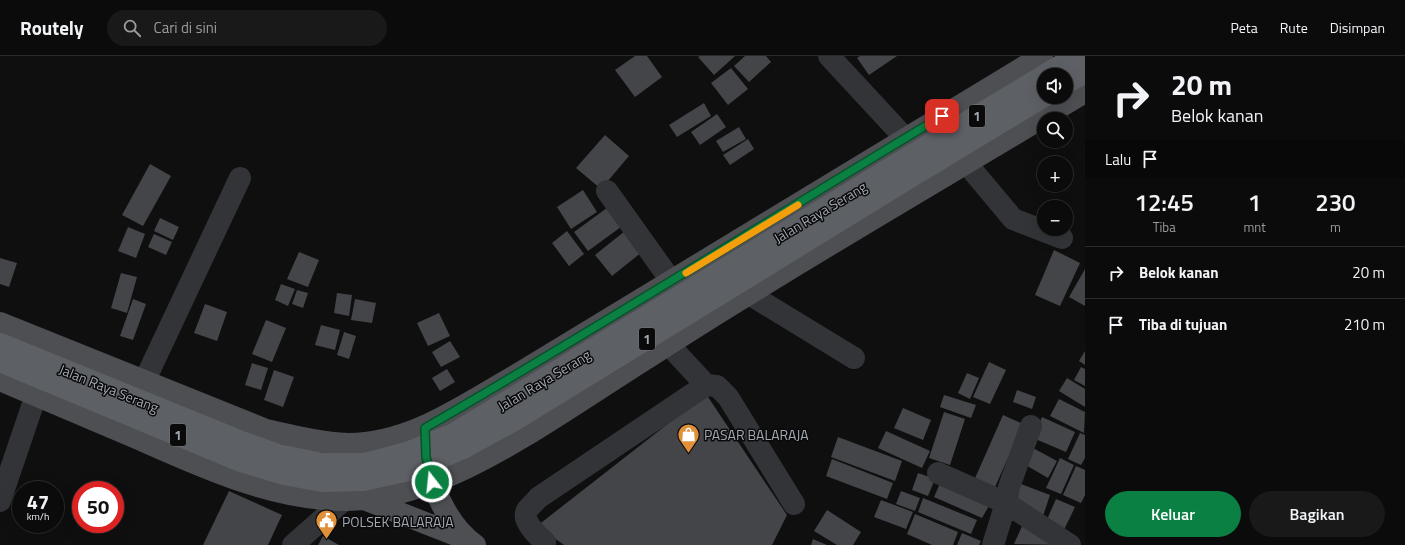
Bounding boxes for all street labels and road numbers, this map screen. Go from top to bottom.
road number: 1 [969,105,985,127]
street label: Jalan Raya Serang [769,176,871,248]
road number: 1 [639,328,655,350]
street label: Jalan Raya Serang [493,344,595,416]
street label: Jalan Raya Serang [56,359,162,417]
road number: 1 [170,424,186,446]

